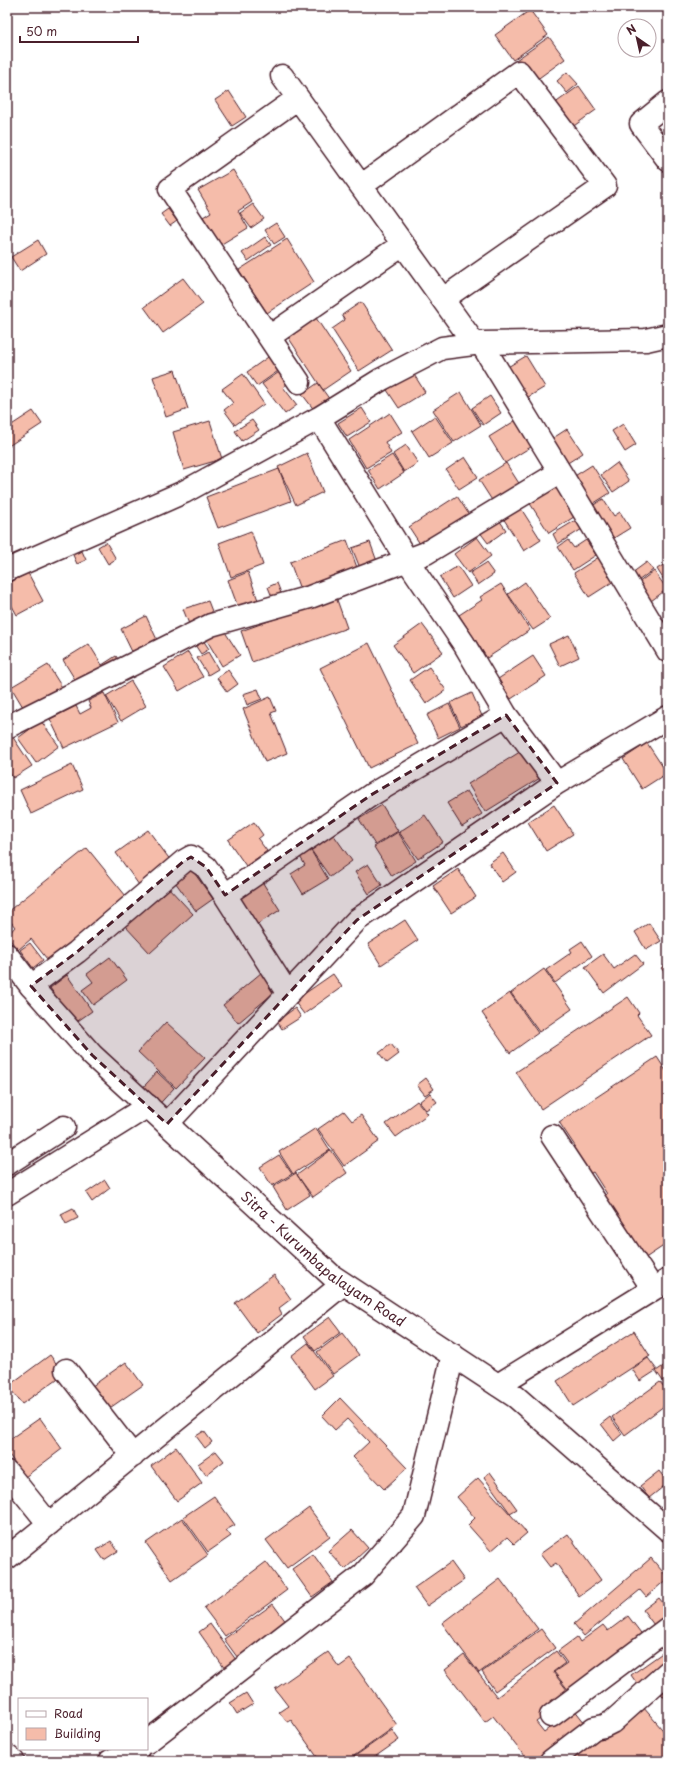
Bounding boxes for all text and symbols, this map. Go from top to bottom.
scale bar [20,18,138,44]
north arrow [617,18,657,58]
text: N [623,20,640,39]
text: 50 m [26,22,57,40]
street label: Sitra - Kurumbapalayam Road [236,1186,410,1332]
legend [18,1698,148,1750]
text: Road [54,1704,83,1722]
text: Building [54,1724,101,1742]

